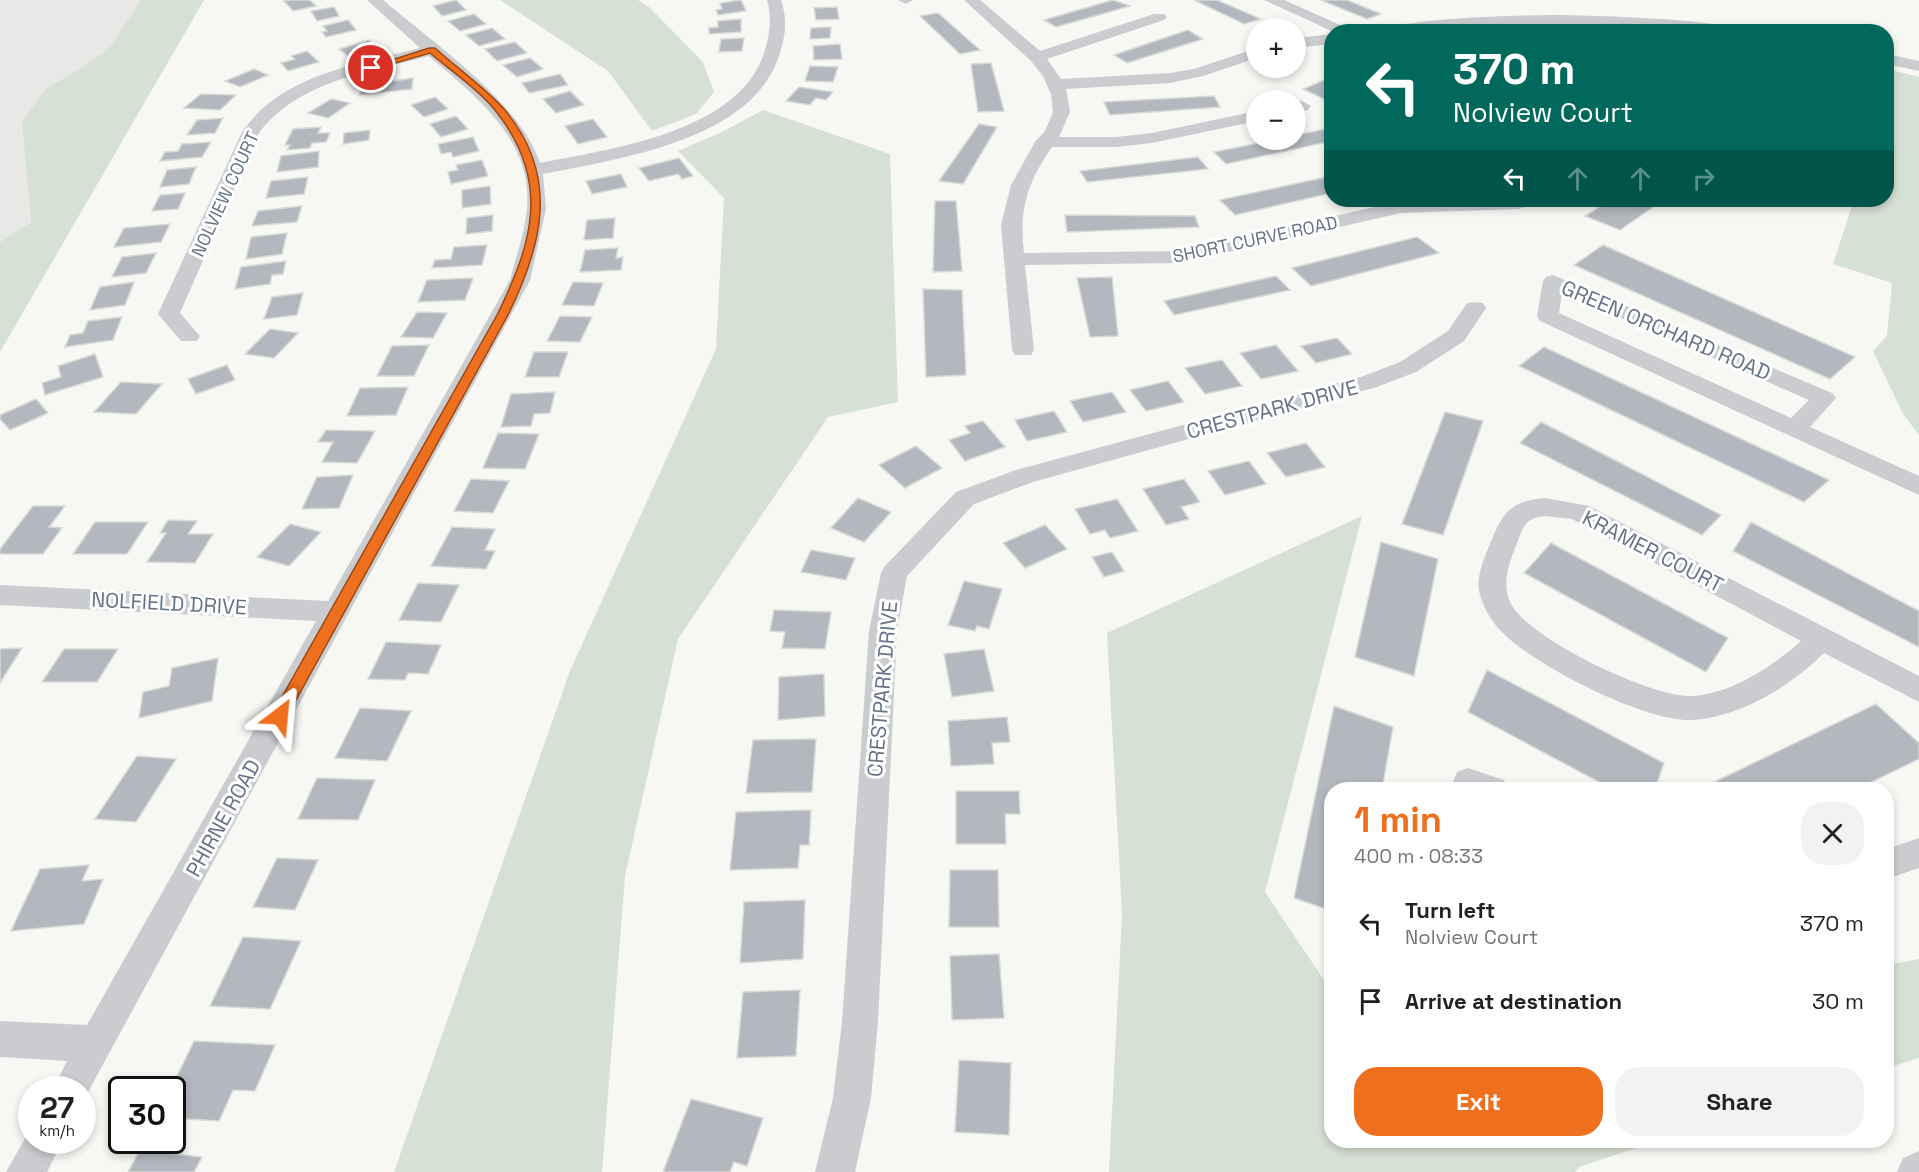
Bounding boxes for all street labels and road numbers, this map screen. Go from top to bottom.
street label: NOLVIEW COURT [186,127,264,260]
street label: SHORT CURVE ROAD [1170,210,1340,268]
street label: GREEN ORCHARD ROAD [1557,274,1775,386]
street label: CRESTPARK DRIVE [1183,373,1361,445]
street label: KRAMER COURT [1578,504,1728,598]
street label: NOLFIELD DRIVE [91,585,247,621]
street label: CRESTPARK DRIVE [861,600,903,778]
street label: PHIRNE ROAD [180,755,266,881]

